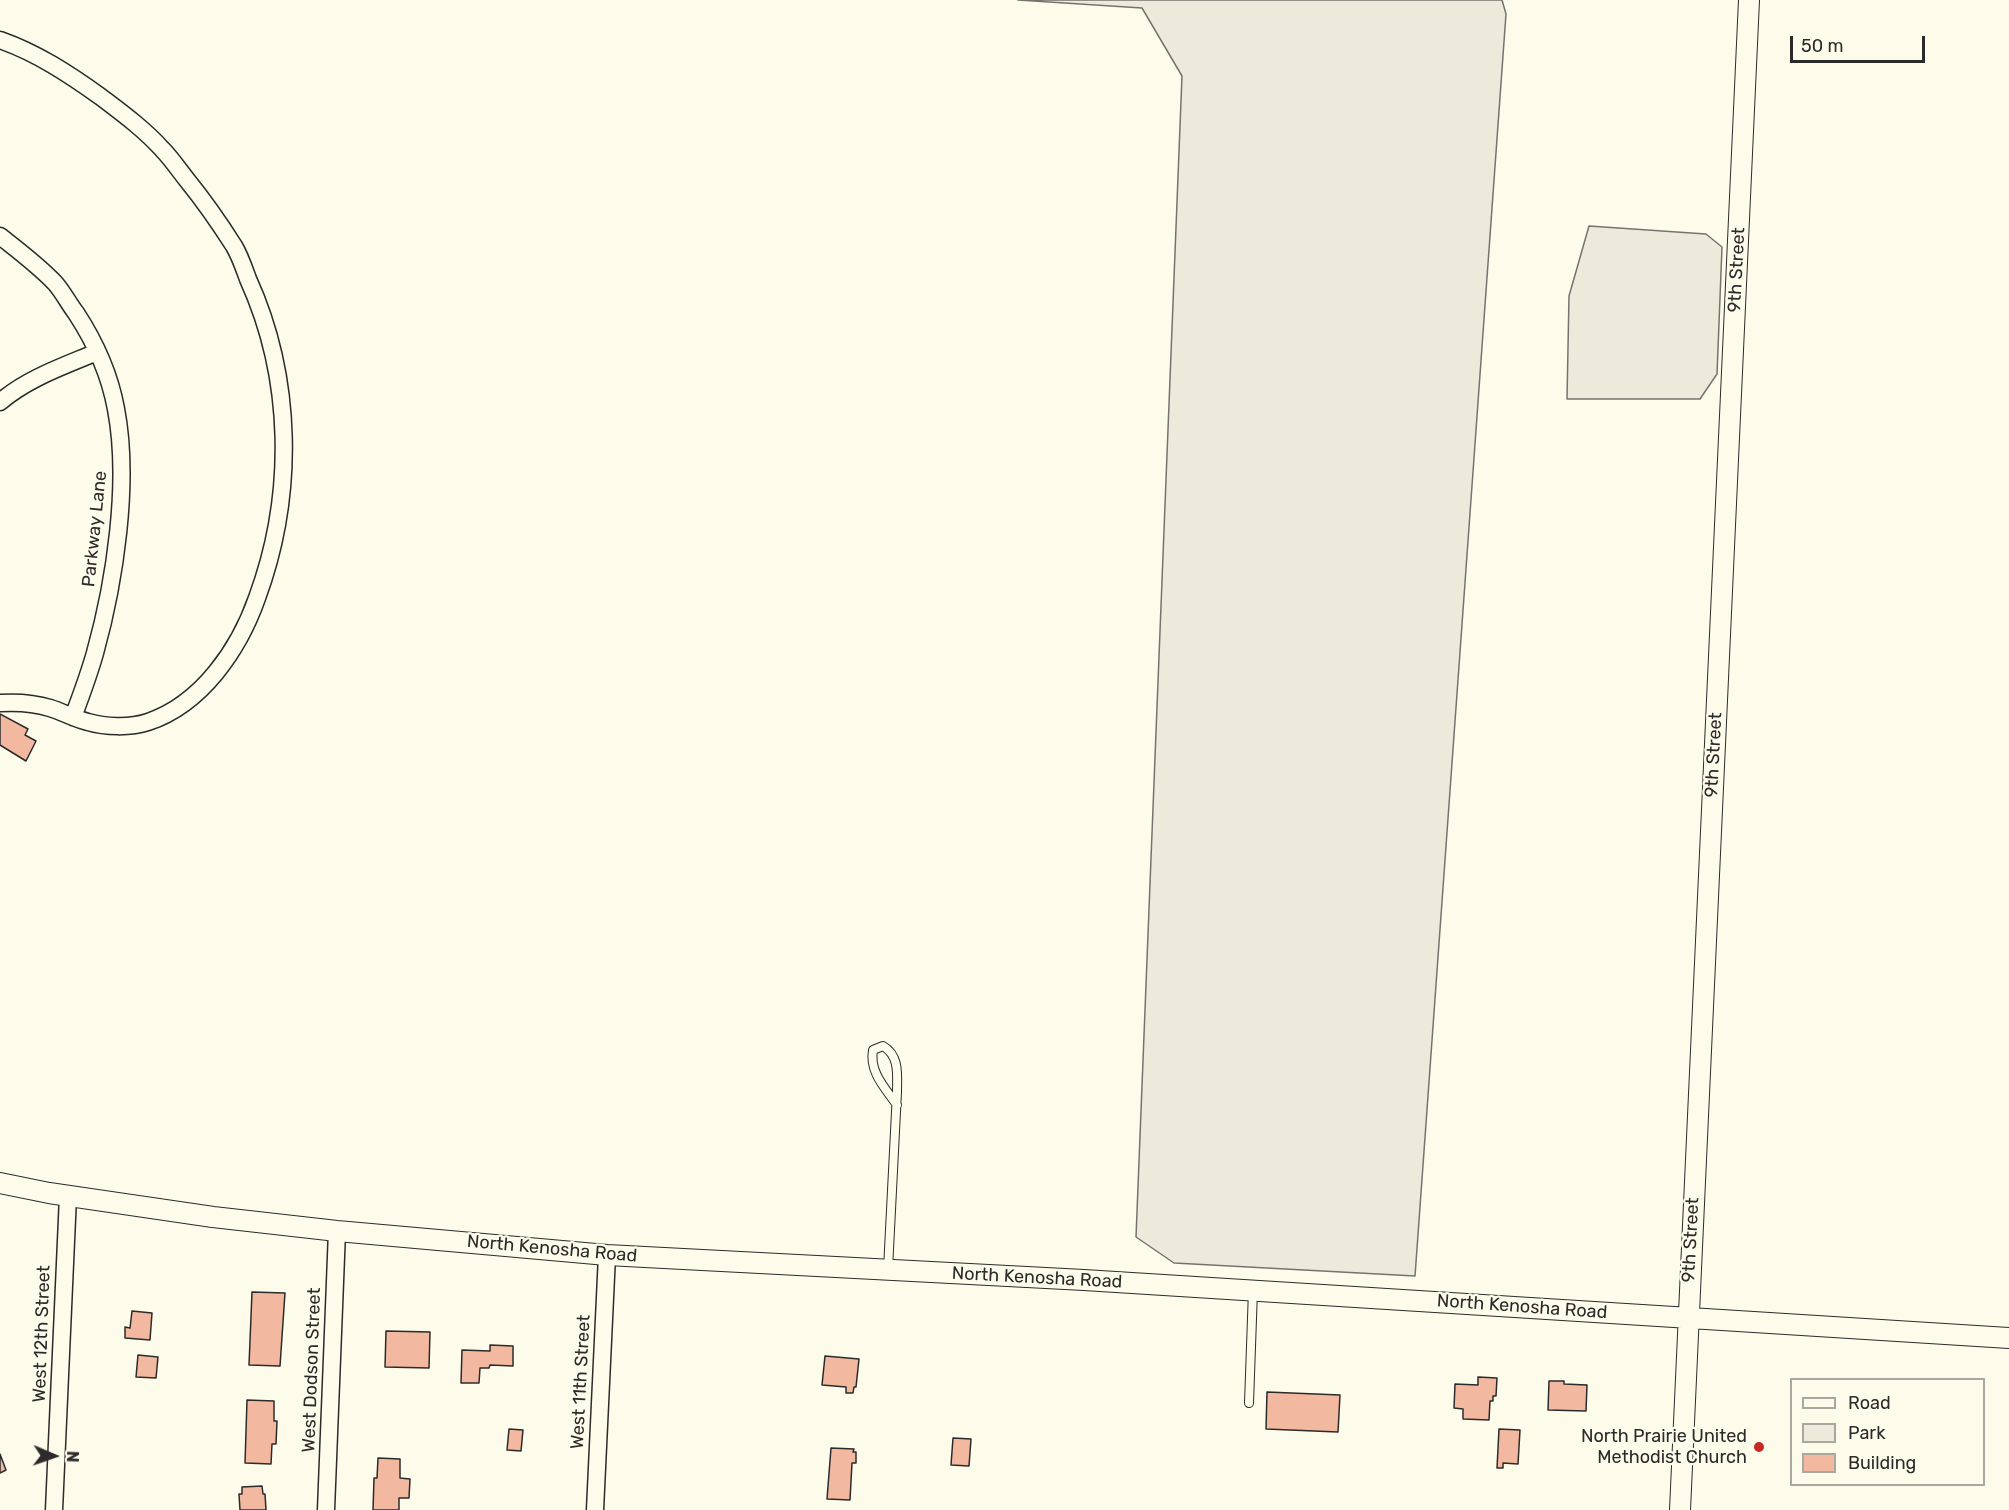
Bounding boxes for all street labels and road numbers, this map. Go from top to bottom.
street label: 9th Street [1724,227,1750,313]
street label: Parkway Lane [78,470,112,588]
street label: 9th Street [1701,712,1727,798]
street label: 9th Street [1678,1197,1704,1283]
street label: North Kenosha Road [466,1231,638,1267]
street label: North Kenosha Road [951,1263,1123,1293]
street label: West 12th Street [29,1265,55,1403]
street label: West Dodson Street [298,1287,326,1453]
street label: North Kenosha Road [1436,1290,1608,1324]
street label: West 11th Street [567,1314,595,1450]

